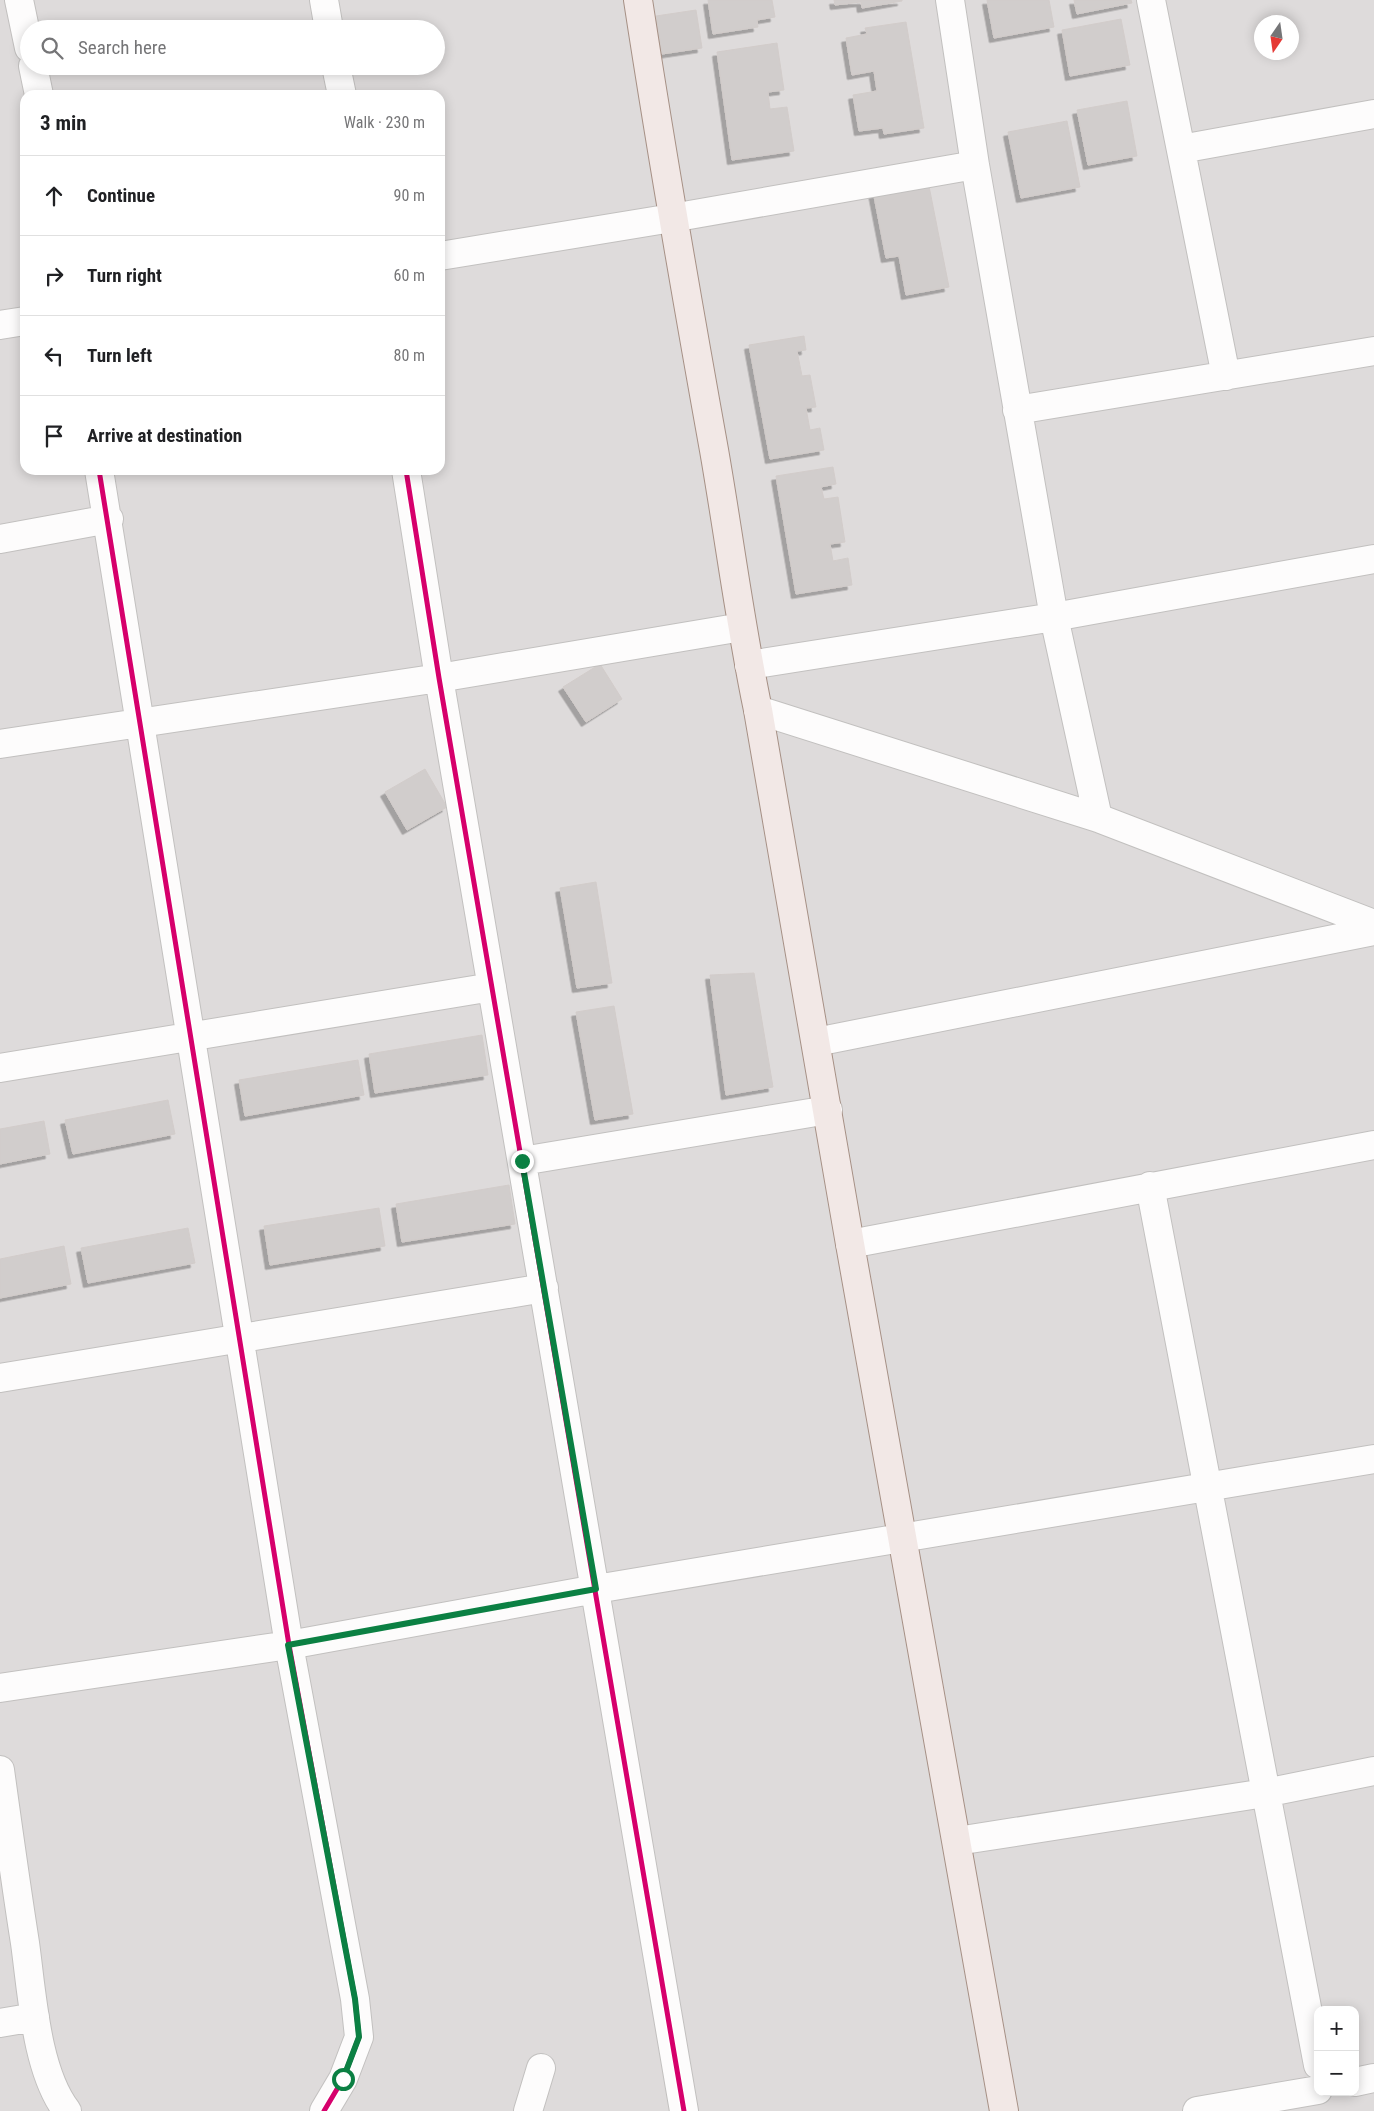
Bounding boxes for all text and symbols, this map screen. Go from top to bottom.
north arrow [1254,15,1299,60]
search box [20,20,445,75]
icon: search [38,34,66,62]
text: Search here [78,36,166,59]
text: 3 min [40,111,87,135]
text: Walk · 230 m [344,113,425,132]
icon: ahead [40,182,68,210]
text: Continue [87,184,155,207]
text: 90 m [393,186,425,205]
icon: right [40,262,68,290]
text: Turn right [87,264,162,287]
text: 60 m [393,266,425,285]
icon: left [40,342,68,370]
text: Turn left [87,344,152,367]
text: 80 m [393,346,425,365]
icon: arrive [40,422,68,450]
text: Arrive at destination [87,424,242,447]
route end [511,1150,534,1173]
map controls [1314,2006,1359,2096]
button: + [1314,2006,1359,2051]
button: − [1314,2051,1359,2096]
route start [332,2068,355,2091]

